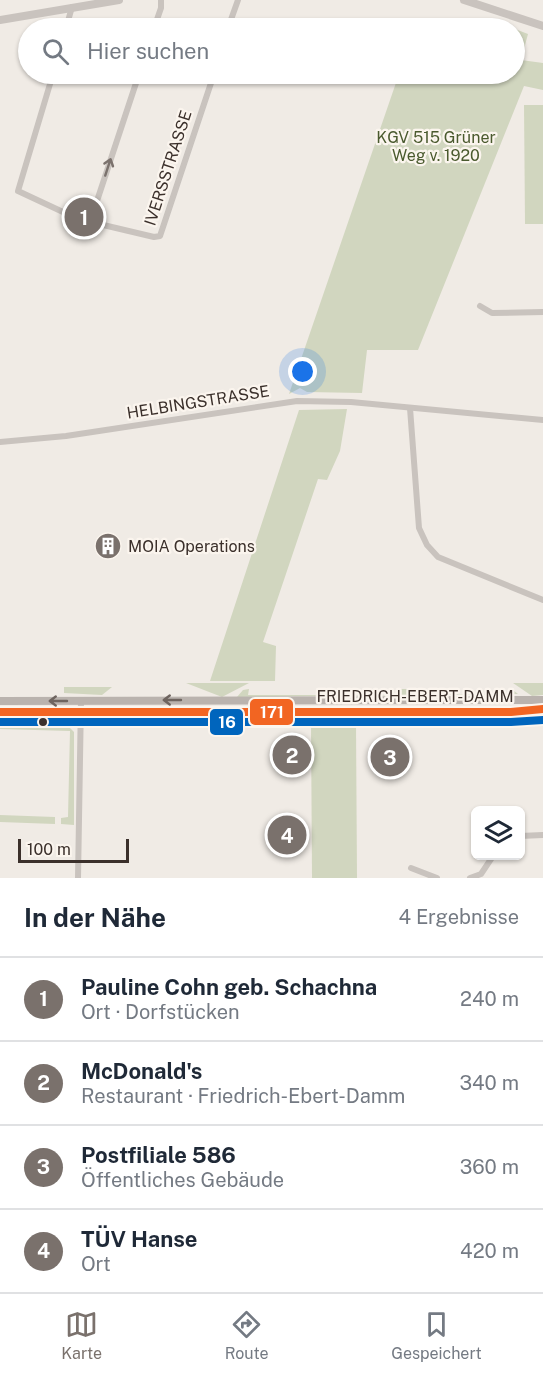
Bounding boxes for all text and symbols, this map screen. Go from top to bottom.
search box [18,18,525,84]
icon: search [39,35,72,68]
text: Hier suchen [87,38,209,64]
street label: IVERSSTRASSE [140,108,196,228]
park label: KGV 515 Grüner Weg v. 1920 [376,128,496,165]
one-way arrow [104,158,115,177]
pin: 1 [64,194,104,240]
your location [288,357,317,386]
street label: HELBINGSTRASSE [125,381,271,423]
building icon: MOIA Operations [93,531,123,561]
place label: MOIA Operations [128,537,255,556]
street label: FRIEDRICH-EBERT-DAMM [316,687,514,706]
one-way arrow [162,694,182,706]
one-way arrow [49,695,69,707]
line badge: 171 [249,698,294,726]
text: 171 [260,703,284,722]
line badge: 16 [209,708,244,736]
text: 16 [218,713,236,732]
unlabelled marker [37,716,49,728]
pin: 2 [272,732,312,777]
pin: 3 [370,734,410,780]
map controls [471,806,525,860]
button: layers [471,806,525,860]
pin: 4 [268,812,306,858]
scale bar [18,836,129,864]
text: 100 m [27,840,71,859]
text: In der Nähe [24,902,166,933]
text: 4 Ergebnisse [399,905,519,929]
text: Pauline Cohn geb. Schachna [81,974,377,1000]
text: 1 [39,987,48,1011]
text: 240 m [460,987,519,1011]
text: Ort · Dorfstücken [81,1000,240,1024]
text: McDonald's [81,1058,202,1084]
text: 2 [37,1071,50,1095]
text: 340 m [459,1071,519,1095]
text: Restaurant · Friedrich-Ebert-Damm [81,1084,405,1108]
text: Postfiliale 586 [81,1142,236,1168]
text: 3 [37,1155,50,1179]
text: 360 m [460,1155,519,1179]
text: Öffentliches Gebäude [81,1168,284,1192]
text: TÜV Hanse [81,1226,198,1252]
text: 4 [37,1239,50,1263]
text: 420 m [460,1239,519,1263]
text: Ort [81,1252,111,1276]
tab: Karte [61,1308,102,1363]
tab: Route [225,1308,269,1363]
tab: Gespeichert [391,1308,482,1363]

